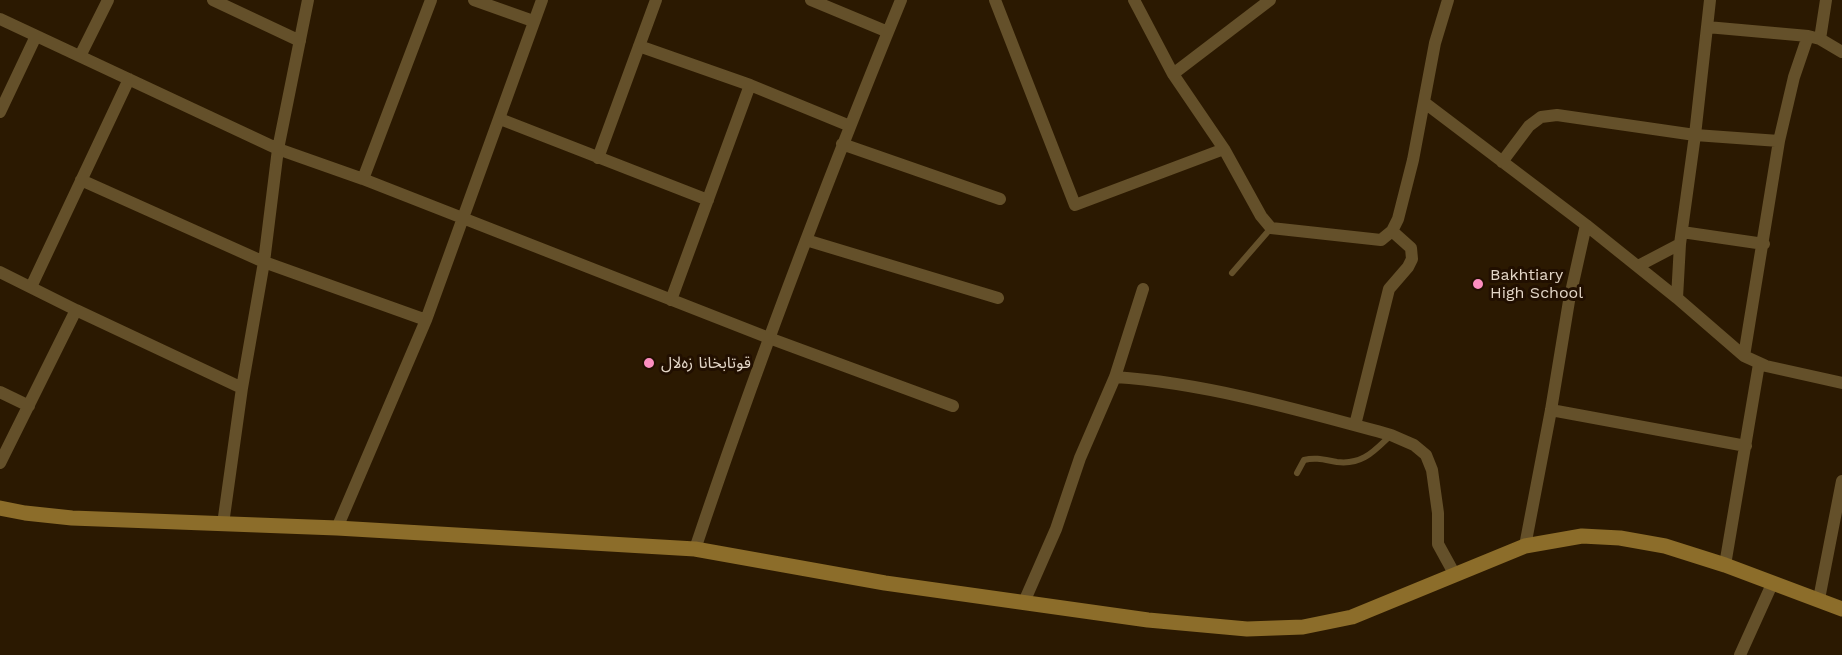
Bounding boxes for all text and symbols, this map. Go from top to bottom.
place label: Bakhtiary High School [1490,265,1583,303]
marker: Bakhtiary High School [1471,277,1485,291]
place label: قوتابخانا زەلال [661,353,751,373]
marker: قوتابخانا زەلال [642,356,656,370]

